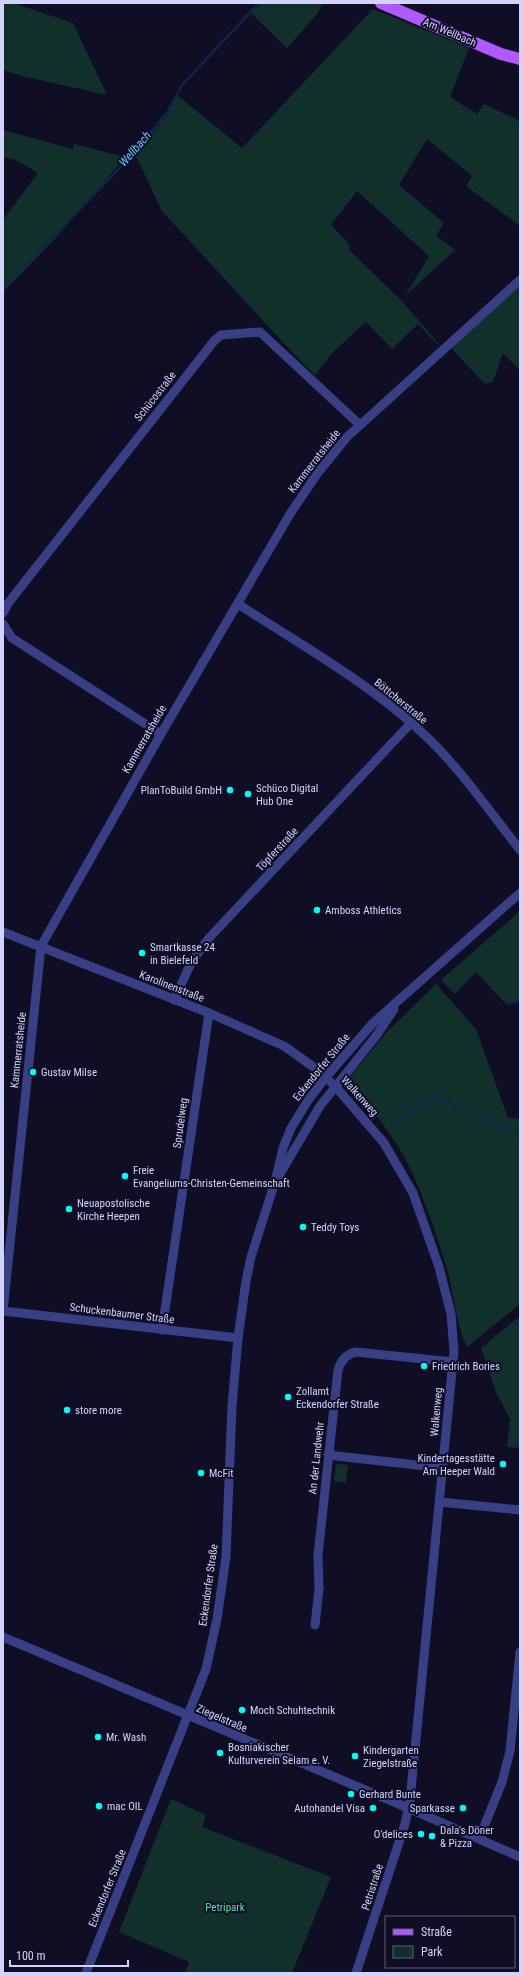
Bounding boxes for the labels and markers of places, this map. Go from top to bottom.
place label: Schüco Digital Hub One [256,782,318,808]
place label: PlanToBuild GmbH [141,784,222,797]
marker: PlanToBuild GmbH [225,785,235,795]
marker: Schüco Digital Hub One [243,789,253,799]
place label: Amboss Athletics [325,904,402,917]
marker: Amboss Athletics [312,905,322,915]
place label: Smartkasse 24 in Bielefeld [150,941,216,967]
marker: Smartkasse 24 in Bielefeld [137,948,147,958]
place label: Gustav Milse [41,1066,97,1079]
marker: Gustav Milse [28,1067,38,1077]
place label: Freie Evangeliums-Christen-Gemeinschaft [133,1164,290,1190]
marker: Freie Evangeliums-Christen-Gemeinschaft [120,1171,130,1181]
place label: Neuapostolische Kirche Heepen [77,1197,150,1223]
marker: Neuapostolische Kirche Heepen [64,1204,74,1214]
place label: Teddy Toys [311,1221,359,1234]
marker: Teddy Toys [298,1222,308,1232]
place label: Friedrich Bories [432,1360,500,1373]
marker: Friedrich Bories [419,1361,429,1371]
place label: Zollamt Eckendorfer Straße [296,1385,379,1411]
marker: Zollamt Eckendorfer Straße [283,1392,293,1402]
place label: store more [75,1404,122,1417]
marker: store more [62,1405,72,1415]
place label: Kindertagesstätte Am Heeper Wald [418,1452,495,1478]
marker: Kindertagesstätte Am Heeper Wald [498,1459,508,1469]
place label: McFit [209,1467,233,1480]
marker: McFit [196,1468,206,1478]
place label: Moch Schuhtechnik [250,1704,335,1717]
marker: Moch Schuhtechnik [237,1705,247,1715]
place label: Mr. Wash [106,1731,146,1744]
marker: Mr. Wash [93,1732,103,1742]
place label: Bosniakischer Kulturverein Selam e. V. [228,1741,330,1767]
place label: Kindergarten Ziegelstraße [363,1744,419,1770]
marker: Bosniakischer Kulturverein Selam e. V. [215,1748,225,1758]
marker: Kindergarten Ziegelstraße [350,1751,360,1761]
place label: Gerhard Bunte [359,1788,421,1801]
marker: Gerhard Bunte [346,1789,356,1799]
place label: mac OIL [107,1800,143,1813]
marker: mac OIL [94,1801,104,1811]
place label: Autohandel Visa [294,1802,365,1815]
place label: Sparkasse [410,1802,455,1815]
marker: Autohandel Visa [368,1803,378,1813]
marker: Sparkasse [458,1803,468,1813]
place label: Dala's Döner & Pizza [440,1824,494,1850]
place label: O'delices [374,1828,413,1841]
marker: O'delices [416,1829,426,1839]
marker: Dala's Döner & Pizza [427,1831,437,1841]

